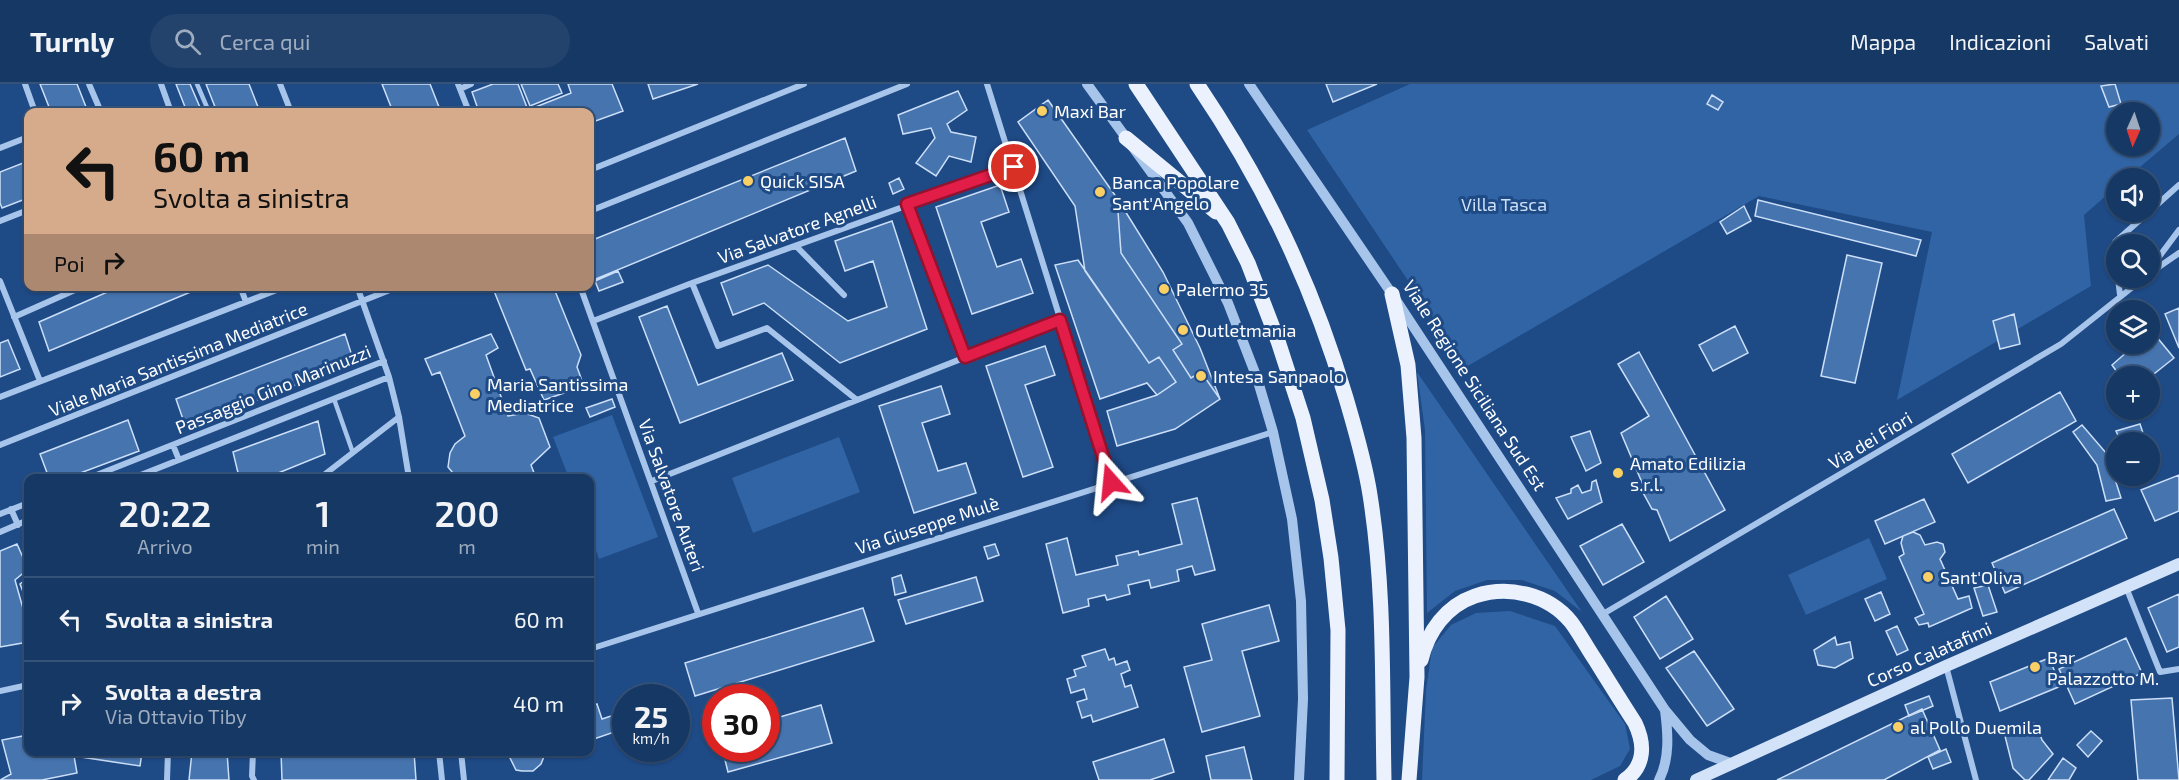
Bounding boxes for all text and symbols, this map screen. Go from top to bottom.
search box [150,14,570,68]
text: Turnly [30,24,114,58]
icon: search [171,25,204,58]
text: Cerca qui [219,28,311,54]
text: Mappa [1850,29,1916,54]
text: Indicazioni [1949,29,2051,54]
text: Salvati [2084,29,2149,54]
place label: Maxi Bar [1054,100,1126,122]
north arrow [2106,102,2160,156]
map controls [2106,102,2160,486]
marker: Maxi Bar [1035,104,1049,118]
text: 60 m [153,130,250,180]
icon: left [54,132,132,210]
pin [988,141,1039,192]
icon: arrive [997,150,1030,183]
button: sound [2106,168,2160,222]
place label: Quick SISA [760,170,845,192]
place label: Banca Popolare Sant'Angelo [1112,171,1239,214]
marker: Quick SISA [741,174,755,188]
text: Svolta a sinistra [153,181,350,213]
marker: Banca Popolare Sant'Angelo [1093,185,1107,199]
street label: Via Salvatore Agnelli [715,190,879,268]
park label: Villa Tasca [1461,193,1547,215]
button: search [2106,234,2160,288]
icon: right [97,246,130,279]
text: Poi [54,250,85,276]
street label: Viale Regione Siciliana Sud Est [1399,276,1551,494]
place label: Palermo 35 [1176,278,1268,300]
marker: Palermo 35 [1157,282,1171,296]
street label: Viale Maria Santissima Mediatrice [46,297,310,421]
button: layers [2106,300,2160,354]
place label: Outletmania [1195,319,1296,341]
marker: Outletmania [1176,323,1190,337]
street label: Passaggio Gino Marinuzzi [172,340,374,438]
place label: Intesa Sanpaolo [1213,365,1344,387]
button: + [2106,366,2160,420]
marker: Intesa Sanpaolo [1194,369,1208,383]
place label: Maria Santissima Mediatrice [487,373,628,416]
marker: Maria Santissima Mediatrice [468,387,482,401]
street label: Via dei Fiori [1824,406,1916,474]
street label: Via Salvatore Auteri [634,416,710,574]
button: − [2106,432,2160,486]
position arrow [1079,450,1143,514]
place label: Amato Edilizia s.r.l. [1630,452,1746,495]
marker: Amato Edilizia s.r.l. [1611,466,1625,480]
text: 20:22 [118,491,212,534]
text: 1 [315,491,330,534]
text: 200 [434,491,500,534]
street label: Via Giuseppe Mulè [852,491,1002,559]
text: Arrivo [137,534,193,558]
text: min [306,534,340,558]
text: m [458,534,476,558]
place label: Sant'Oliva [1940,566,2022,588]
marker: Sant'Oliva [1921,570,1935,584]
icon: left [54,603,87,636]
text: Svolta a sinistra [105,606,273,632]
text: 60 m [514,606,564,632]
street label: Corso Calatafimi [1863,617,1995,691]
place label: Bar Palazzotto M. [2047,646,2159,689]
marker: Bar Palazzotto M. [2028,660,2042,674]
text: Svolta a destra [105,678,262,704]
speed limit sign: 30 [702,684,780,762]
icon: right [54,687,87,720]
text: 40 m [513,690,564,716]
text: 25 [634,698,668,734]
text: Via Ottavio Tiby [105,704,247,728]
place label: al Pollo Duemila [1910,716,2042,738]
marker: al Pollo Duemila [1891,720,1905,734]
text: km/h [632,729,670,747]

